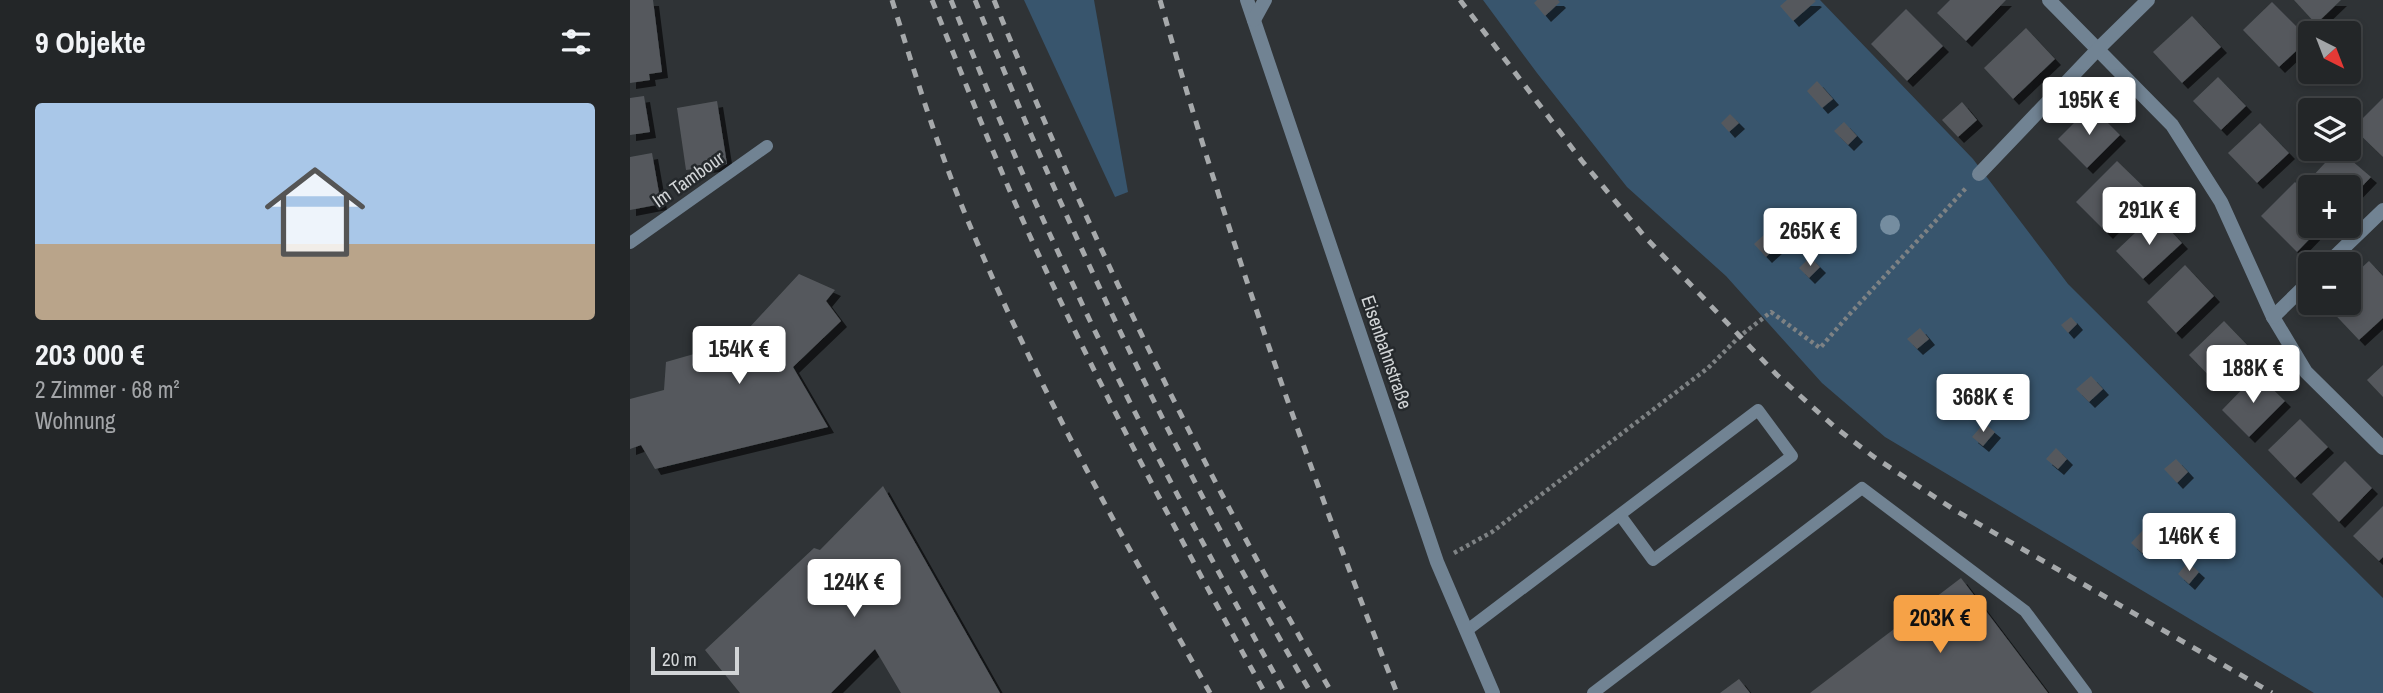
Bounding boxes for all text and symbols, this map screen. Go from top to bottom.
north arrow [2298,21,2361,84]
map controls [2298,21,2361,315]
text: 9 Objekte [35,22,146,62]
icon: filters [557,23,595,61]
pin: 195K € [2032,78,2146,137]
text: 195K € [2059,84,2119,115]
button: layers [2298,98,2361,161]
street label: Im Tambour [647,144,730,213]
icon: home [252,149,378,275]
button: + [2298,175,2361,238]
pin: 291K € [2092,188,2206,247]
text: 291K € [2119,194,2179,225]
pin: 265K € [1753,208,1867,268]
text: 265K € [1780,215,1840,246]
button: − [2298,252,2361,315]
street label: Eisenbahnstraße [1355,292,1419,412]
pin: 154K € [682,326,796,386]
text: 154K € [709,333,769,364]
text: 203 000 € [35,334,144,374]
pin: 188K € [2196,346,2310,405]
text: 188K € [2223,352,2283,383]
text: 2 Zimmer · 68 m² [35,374,180,405]
pin: 368K € [1926,374,2040,434]
text: 368K € [1953,381,2013,412]
text: Wohnung [35,405,115,436]
pin: 146K € [2132,514,2246,573]
text: 146K € [2159,520,2219,551]
pin: 124K € [797,560,911,619]
text: 124K € [824,566,884,597]
pin: 203K € [1883,596,1997,655]
text: 203K € [1910,602,1970,633]
scale bar [651,644,738,676]
text: 20 m [662,646,697,672]

